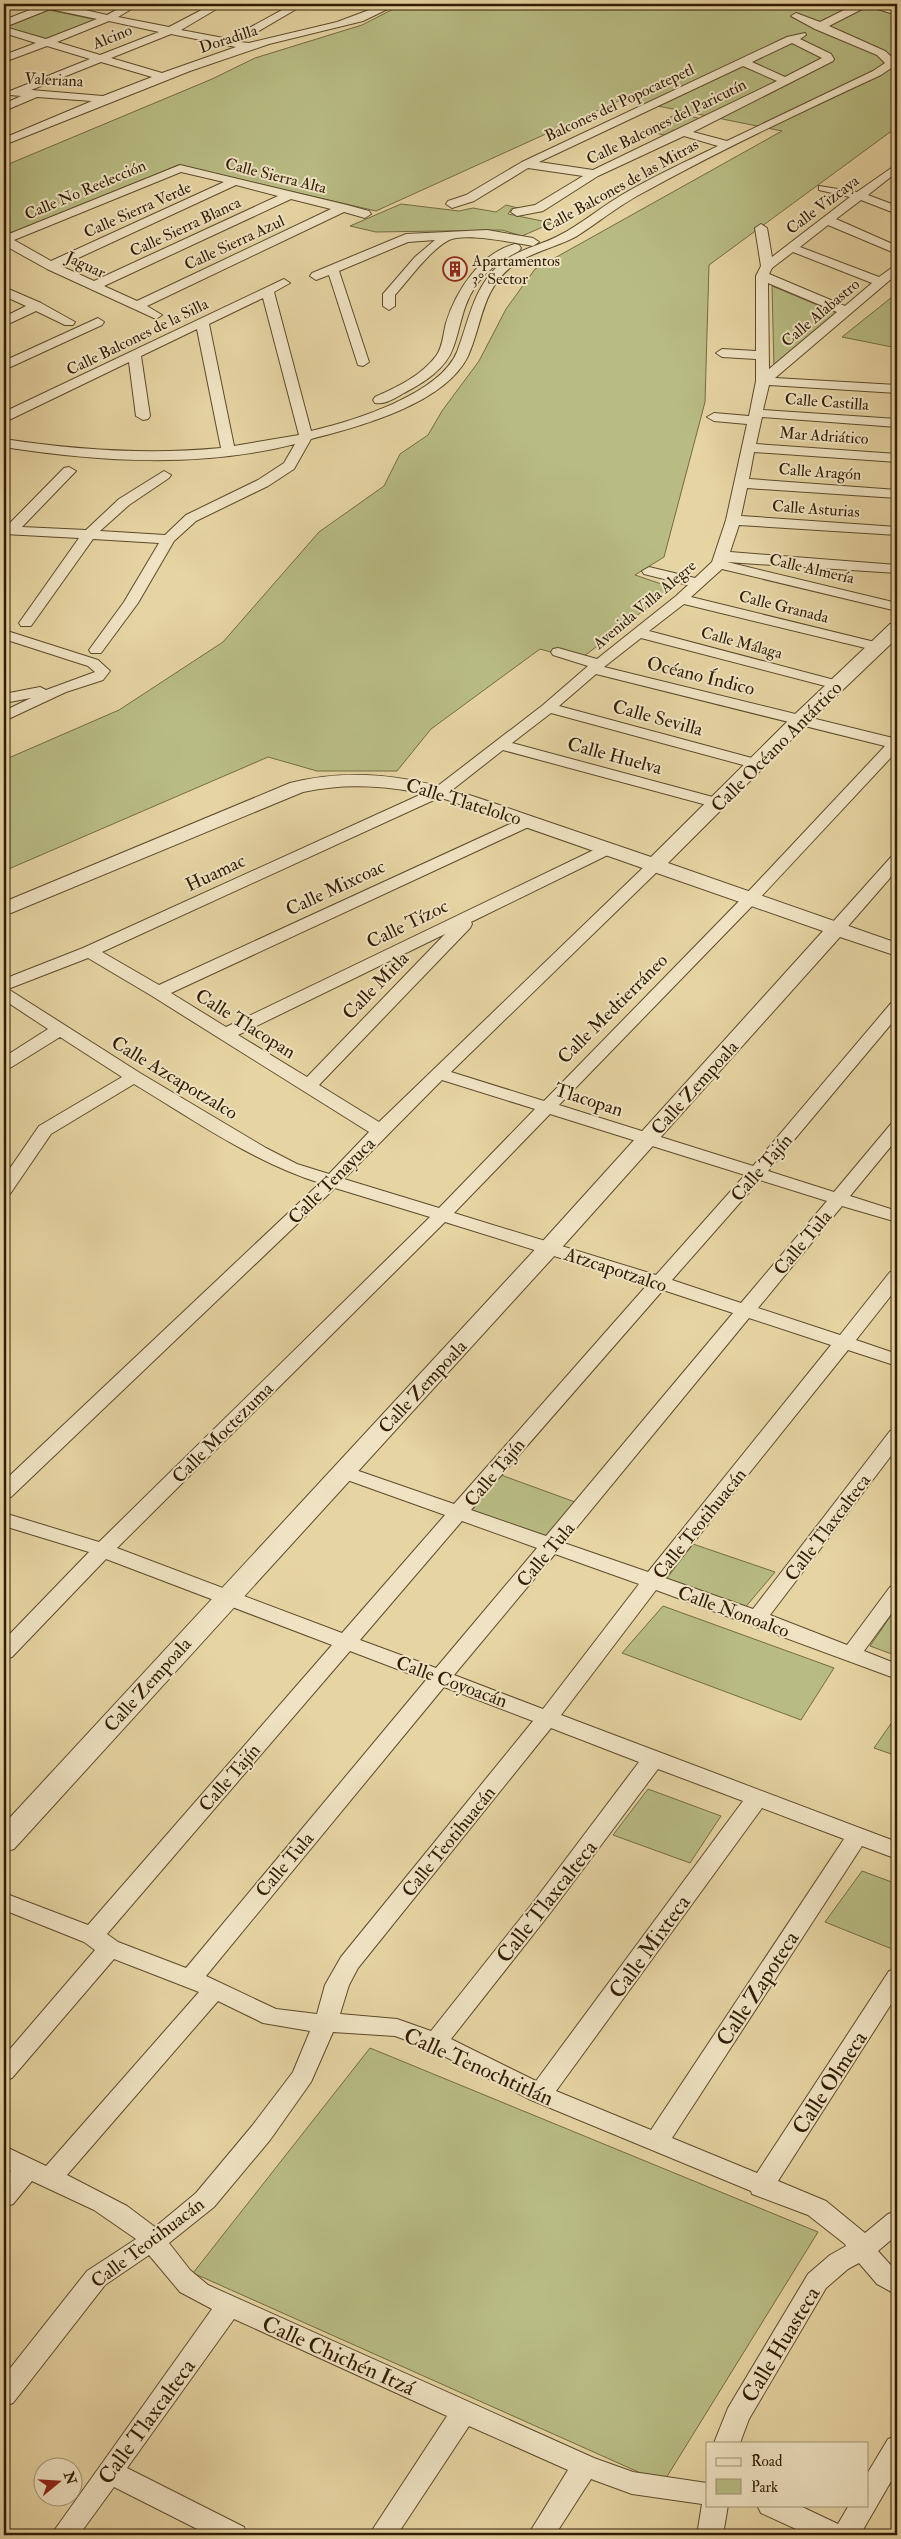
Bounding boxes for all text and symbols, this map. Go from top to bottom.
street label: Alcino [89,20,135,54]
street label: Doradilla [197,20,260,58]
street label: Balcones del Popocatepetl [542,60,698,147]
street label: Valeriana [24,68,84,92]
street label: Calle Balcones del Paricutín [583,74,750,169]
street label: Calle Balcones de las Mitras [539,135,702,237]
street label: Calle Sierra Alta [223,154,329,198]
street label: Calle No Reelección [22,155,149,224]
street label: Calle Vizcaya [782,171,863,239]
street label: Calle Sierra Verde [81,177,194,242]
street label: Calle Sierra Blanca [127,192,245,261]
street label: Calle Sierra Azul [181,211,288,275]
street label: Jaguar [61,247,109,284]
place label: Apartamentos 3° Sector [471,251,560,289]
building icon: Apartamentos 3° Sector [442,256,468,282]
street label: Calle Alabastro [777,274,864,351]
street label: Calle Balcones de la Silla [63,294,212,380]
street label: Calle Castilla [784,389,870,415]
street label: Mar Adriático [779,423,870,449]
street label: Calle Aragón [778,459,862,485]
street label: Calle Asturias [771,496,860,522]
street label: Calle Almería [767,549,857,589]
street label: Avenida Villa Alegre [588,556,701,654]
street label: Calle Granada [737,586,831,628]
street label: Calle Málaga [699,622,785,664]
street label: Océano Índico [644,649,758,701]
street label: Calle Océano Antártico [706,676,847,817]
street label: Calle Sevilla [610,694,706,742]
street label: Calle Huelva [565,732,665,780]
street label: Calle Tlatelolco [403,773,524,831]
street label: Huamac [182,849,249,897]
street label: Calle Mixcoac [282,854,389,921]
street label: Calle Tízoc [363,894,452,954]
street label: Calle Mitla [337,947,414,1025]
street label: Calle Medtierráneo [552,948,673,1069]
street label: Calle Tlacopan [190,983,300,1065]
street label: Calle Azcapotzalco [106,1031,242,1126]
street label: Calle Zempoala [646,1035,744,1141]
street label: Tlacopan [551,1078,626,1123]
street label: Calle Tajín [726,1129,798,1207]
street label: Calle Tenayuca [283,1132,381,1229]
street label: Calle Tula [769,1205,837,1280]
street label: Atzcapotzalco [560,1242,670,1299]
street label: Calle Zempoala [373,1335,473,1439]
street label: Calle Moctezuma [167,1377,279,1488]
street label: Calle Tajín [459,1433,531,1512]
street label: Calle Teotihuacán [648,1463,752,1584]
street label: Calle Tlaxcalteca [780,1469,876,1586]
street label: Calle Tula [512,1517,580,1592]
street label: Calle Nonoalco [674,1581,793,1643]
street label: Calle Zempoala [99,1632,197,1738]
street label: Calle Coyoacán [393,1651,511,1713]
street label: Calle Tajín [194,1739,266,1817]
street label: Calle Teotihuacán [397,1781,501,1902]
street label: Calle Tula [251,1827,319,1902]
street label: Calle Tlaxcalteca [490,1834,604,1969]
street label: Calle Mixteca [603,1889,697,2004]
street label: Calle Zapoteca [710,1925,807,2052]
street label: Calle Tenochtitlán [399,2021,558,2112]
street label: Calle Olmeca [786,2025,874,2139]
street label: Calle Teotihuacán [86,2192,209,2293]
street label: Calle Huasteca [735,2281,827,2407]
street label: Calle Chichén Itzá [258,2310,420,2403]
street label: Calle Tlaxcalteca [92,2353,202,2490]
legend [706,2442,868,2506]
text: Road [751,2452,783,2471]
north arrow [32,2456,82,2506]
text: N [60,2469,80,2487]
text: Park [751,2478,778,2497]

